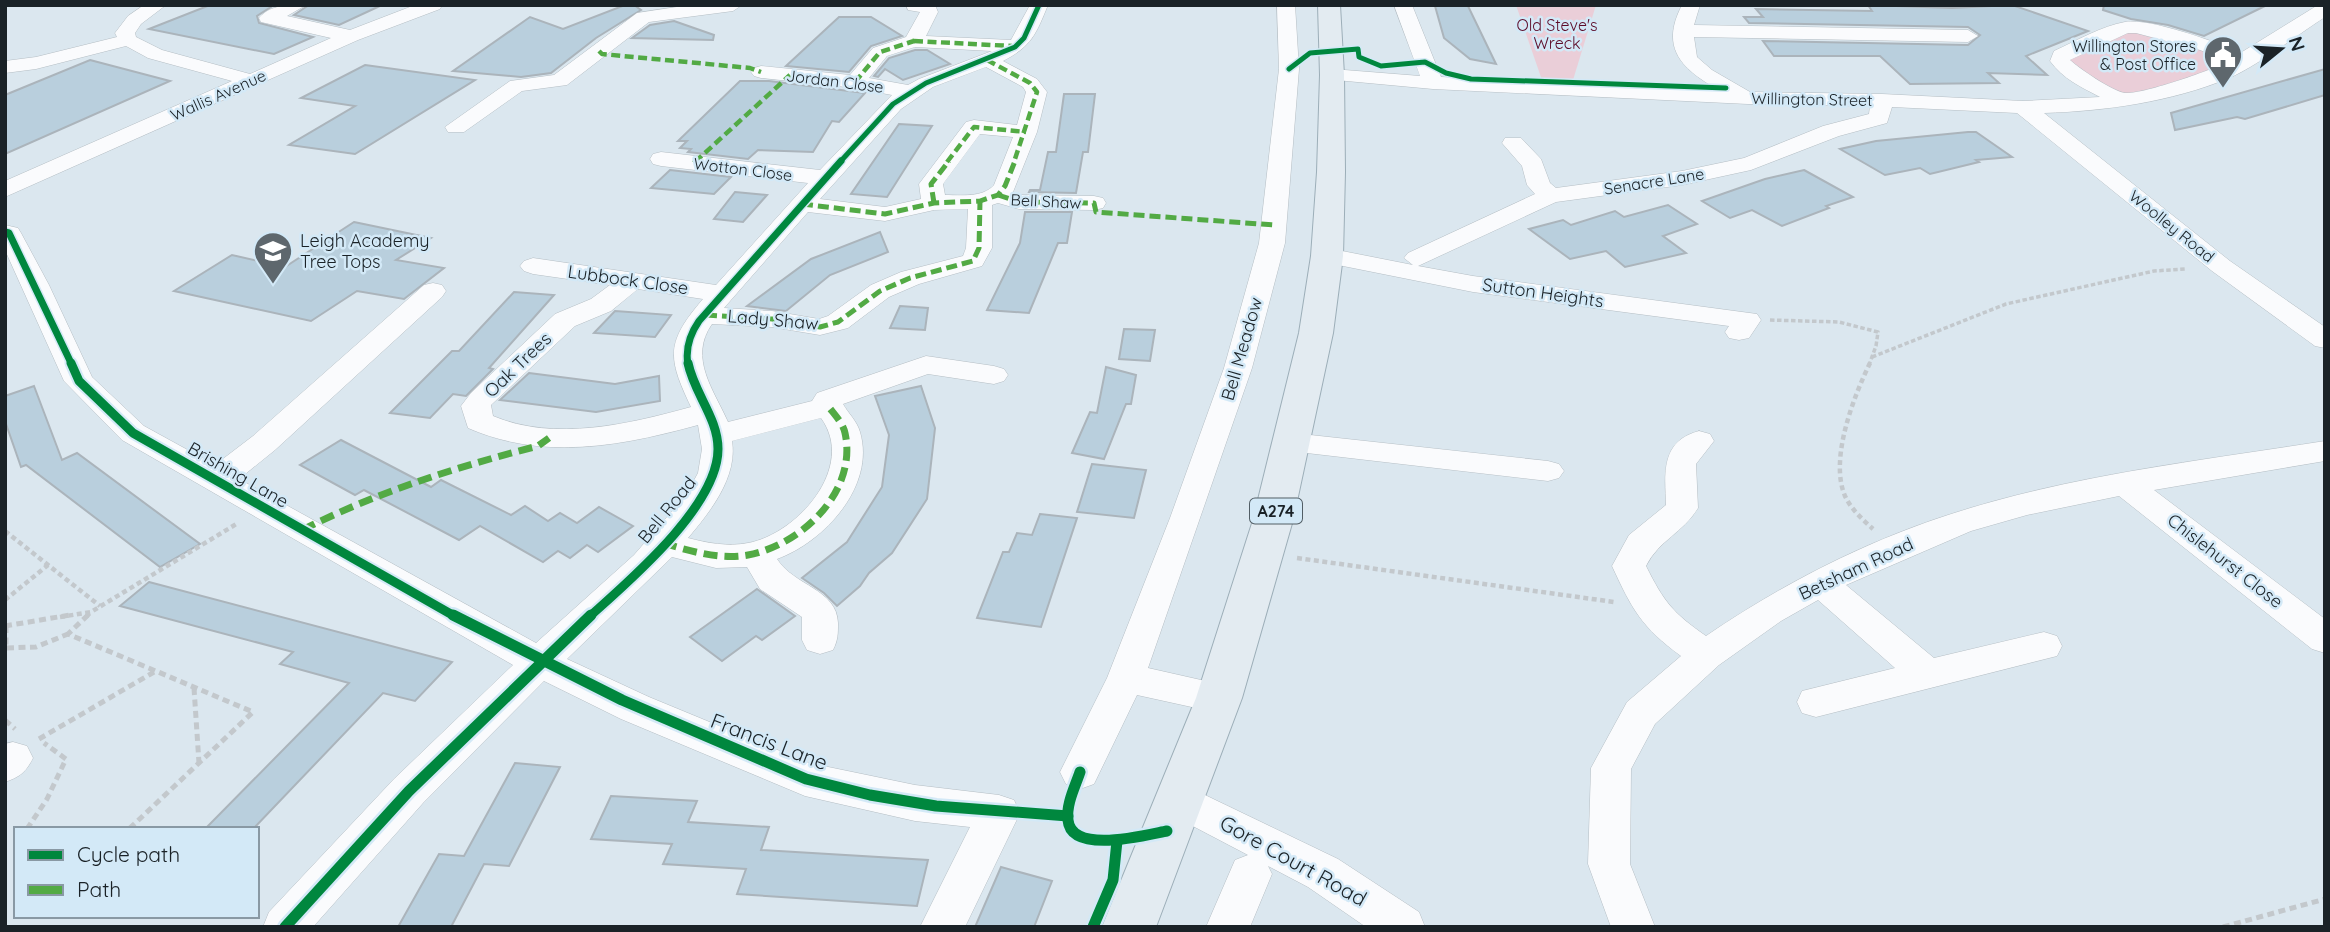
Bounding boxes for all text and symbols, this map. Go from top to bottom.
north arrow [2246,14,2316,84]
park label: Old Steve's Wreck [1516,15,1598,53]
text: N [2284,33,2311,54]
public building icon: Willington Stores & Post Office [2202,34,2244,89]
place label: Willington Stores & Post Office [2072,36,2196,74]
street label: Wallis Avenue [167,65,269,125]
street label: Jordan Close [785,65,885,97]
street label: Willington Street [1751,88,1873,110]
street label: Wotton Close [693,153,793,185]
street label: Senacre Lane [1603,163,1705,199]
street label: Woolley Road [2125,186,2219,266]
street label: Bell Shaw [1010,189,1082,213]
place label: Leigh Academy Tree Tops [300,229,429,273]
school or university icon: Leigh Academy Tree Tops [252,230,294,285]
street label: Lubbock Close [566,260,690,299]
street label: Sutton Heights [1481,273,1605,312]
street label: Bell Meadow [1216,295,1267,403]
street label: Lady Shaw [727,304,819,335]
street label: Oak Trees [479,327,556,402]
street label: Brishing Lane [184,436,293,513]
street label: Bell Road [633,471,701,548]
road number: A274 [1250,498,1302,524]
street label: Chislehurst Close [2163,508,2288,613]
street label: Betsham Road [1795,532,1917,605]
street label: Francis Lane [707,707,832,775]
street label: Gore Court Road [1216,809,1371,911]
legend [14,827,259,918]
text: Cycle path [77,841,180,867]
text: Path [77,876,121,902]

